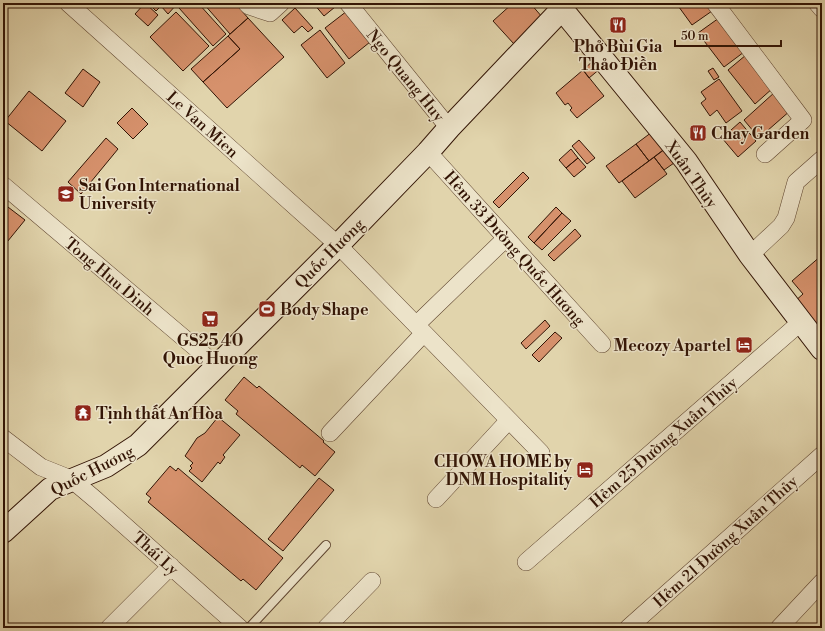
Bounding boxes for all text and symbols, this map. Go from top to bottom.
restaurant icon: Phở Bùi Gia Thảo Điền [608,15,628,35]
scale bar [675,22,781,48]
street label: Ngo Quang Huy [362,25,449,126]
text: 50 m [681,29,709,44]
place label: Phở Bùi Gia Thảo Điền [574,37,663,75]
street label: Le Van Mien [162,87,243,163]
restaurant icon: Chay Garden [688,123,708,143]
place label: Chay Garden [711,124,810,144]
street label: Xuân Thủy [660,136,722,213]
street label: Hẻm 33 Đường Quốc Hương [439,167,590,331]
place label: Sai Gon International University [79,176,240,214]
school or university icon: Sai Gon International University [56,184,76,204]
street label: Quốc Hương [291,214,369,293]
street label: Tong Huu Dinh [60,233,159,320]
sports icon: Body Shape [257,299,277,319]
place label: Body Shape [280,300,369,320]
supermarket icon: GS25 40 Quoc Huong [200,309,220,329]
place label: GS25 40 Quoc Huong [163,331,258,369]
hotel icon: Mecozy Apartel [734,335,754,355]
place label: Mecozy Apartel [613,336,732,356]
street label: Hẻm 25 Đường Xuân Thủy [586,373,742,512]
temple icon: Tịnh thất An Hòa [73,403,93,423]
place label: Tịnh thất An Hòa [96,404,223,424]
street label: Quốc Hương [47,441,138,500]
place label: CHOWA HOME by DNM Hospitality [434,452,573,490]
hotel icon: CHOWA HOME by DNM Hospitality [575,460,595,480]
street label: Hẻm 21 Đường Xuân Thủy [649,471,802,612]
street label: Thái Ly [128,528,183,580]

